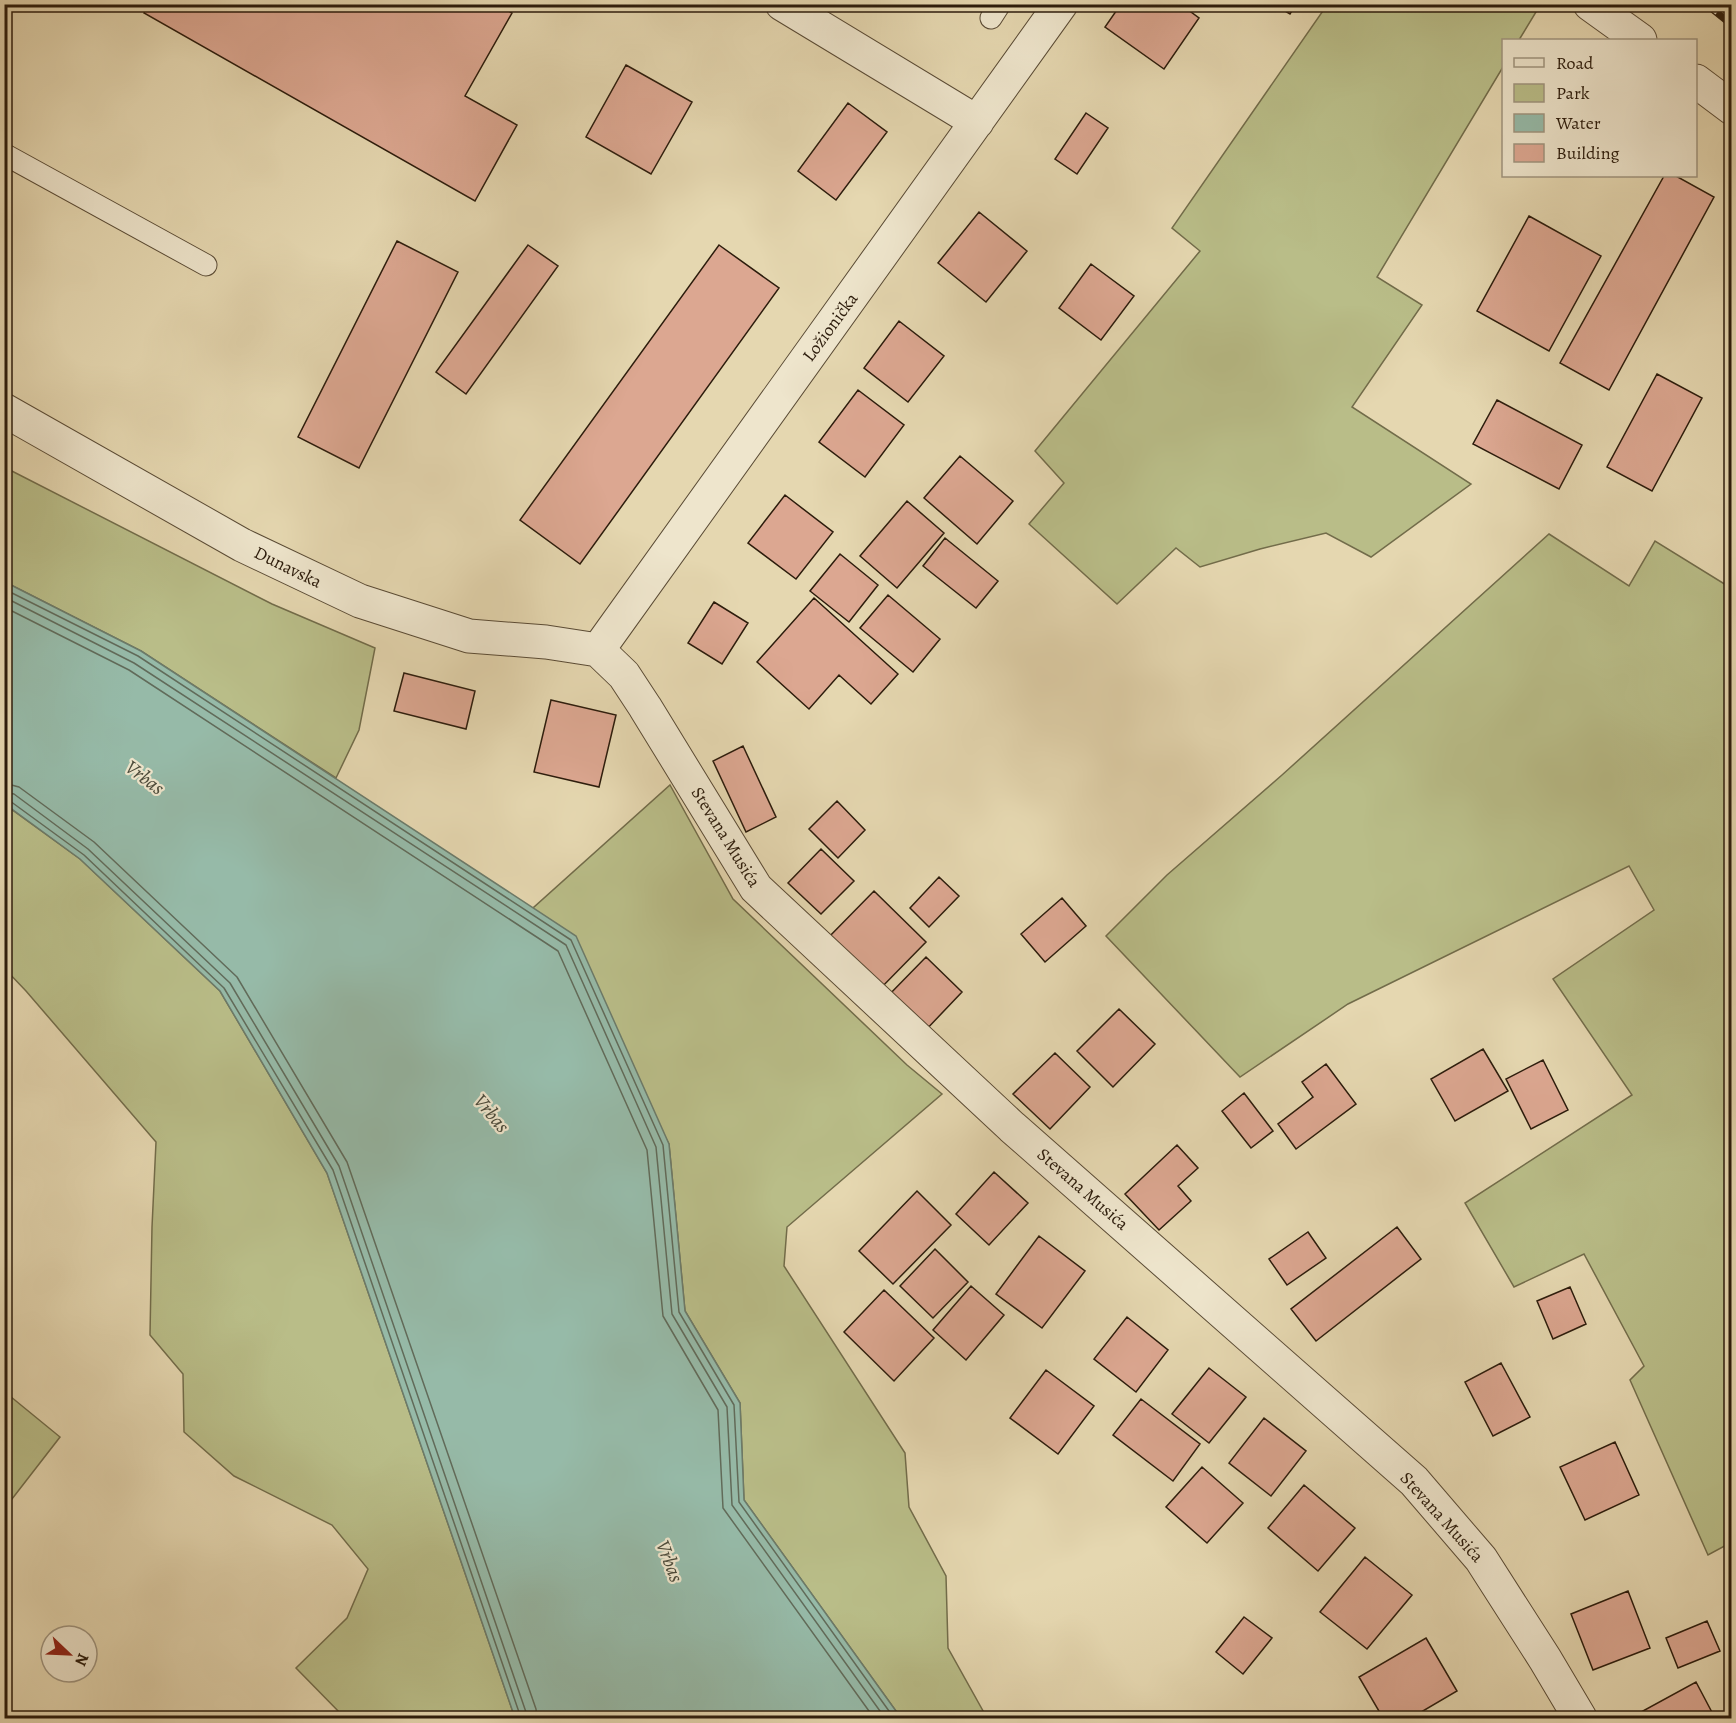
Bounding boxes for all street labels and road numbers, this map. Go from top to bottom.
street label: Ložionička [797,287,864,366]
street label: Dunavska [250,540,326,594]
street label: Stevana Musića [686,782,767,892]
street label: Stevana Musića [1032,1142,1134,1236]
street label: Stevana Musića [1395,1467,1490,1568]

